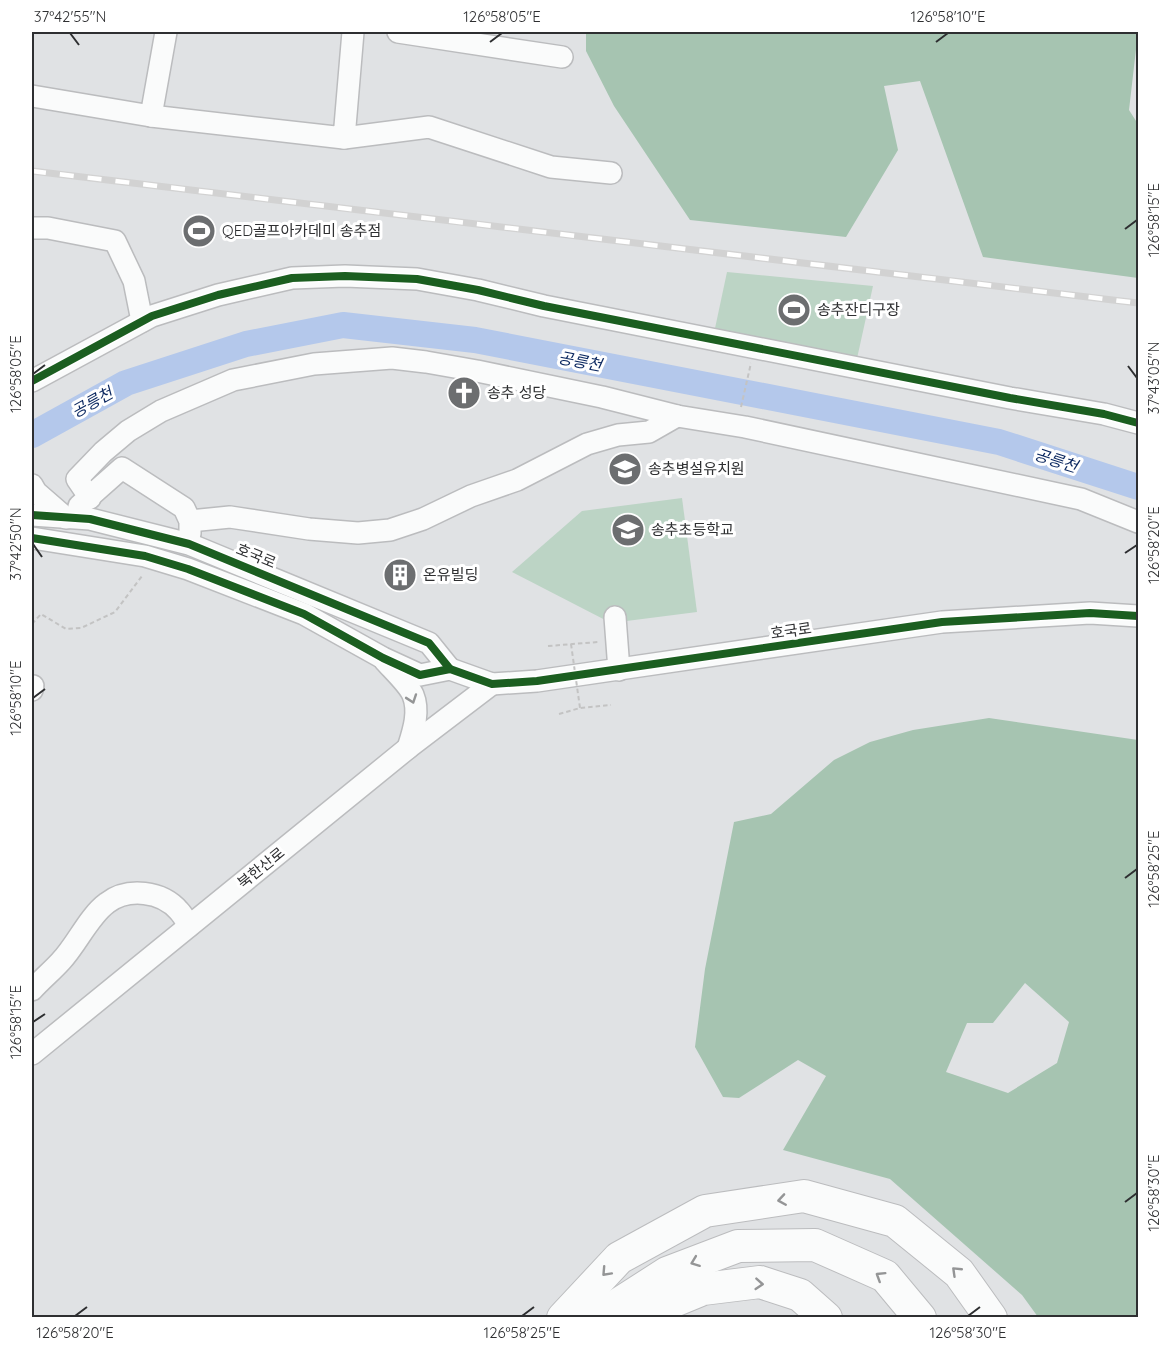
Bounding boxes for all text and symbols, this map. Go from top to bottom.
text: 37°42'55"N [34,7,106,26]
text: 126°58'05"E [463,7,541,26]
text: 126°58'10"E [911,7,985,26]
text: 126°58'15"E [1144,183,1163,257]
sports icon: QED골프아카데미 송추점 [181,213,217,249]
place label: QED골프아카데미 송추점 [222,221,381,240]
sports icon: 송추잔디구장 [776,292,812,328]
place label: 송추잔디구장 [817,300,900,319]
text: 126°58'05"E [6,335,25,413]
text: 37°43'05"N [1144,342,1163,414]
water label: 공릉천 [556,347,606,375]
church icon: 송추 성당 [446,375,482,411]
water label: 공릉천 [68,381,118,421]
place label: 송추 성당 [487,383,546,402]
water label: 공릉천 [1032,444,1082,477]
school or university icon: 송추병설유치원 [607,451,643,487]
place label: 송추병설유치원 [648,459,745,478]
text: 126°58'20"E [1144,506,1163,584]
text: 37°42'50"N [6,507,25,581]
school or university icon: 송추초등학교 [610,512,646,548]
place label: 송추초등학교 [651,520,734,539]
street label: 호국로 [233,539,279,572]
building icon: 온유빌딩 [382,557,418,593]
place label: 온유빌딩 [423,565,478,584]
street label: 호국로 [769,618,813,643]
text: 126°58'10"E [6,661,25,735]
one-way arrow [405,694,417,704]
text: 126°58'25"E [1144,831,1163,907]
street label: 북한산로 [233,843,288,892]
text: 126°58'15"E [6,985,25,1059]
text: 126°58'30"E [1144,1154,1163,1232]
one-way arrow [778,1193,787,1205]
one-way arrow [690,1255,701,1267]
one-way arrow [602,1265,613,1275]
one-way arrow [952,1268,963,1279]
one-way arrow [876,1271,886,1283]
one-way arrow [754,1277,764,1290]
text: 126°58'20"E [36,1323,114,1342]
text: 126°58'25"E [484,1323,560,1342]
text: 126°58'30"E [929,1323,1007,1342]

